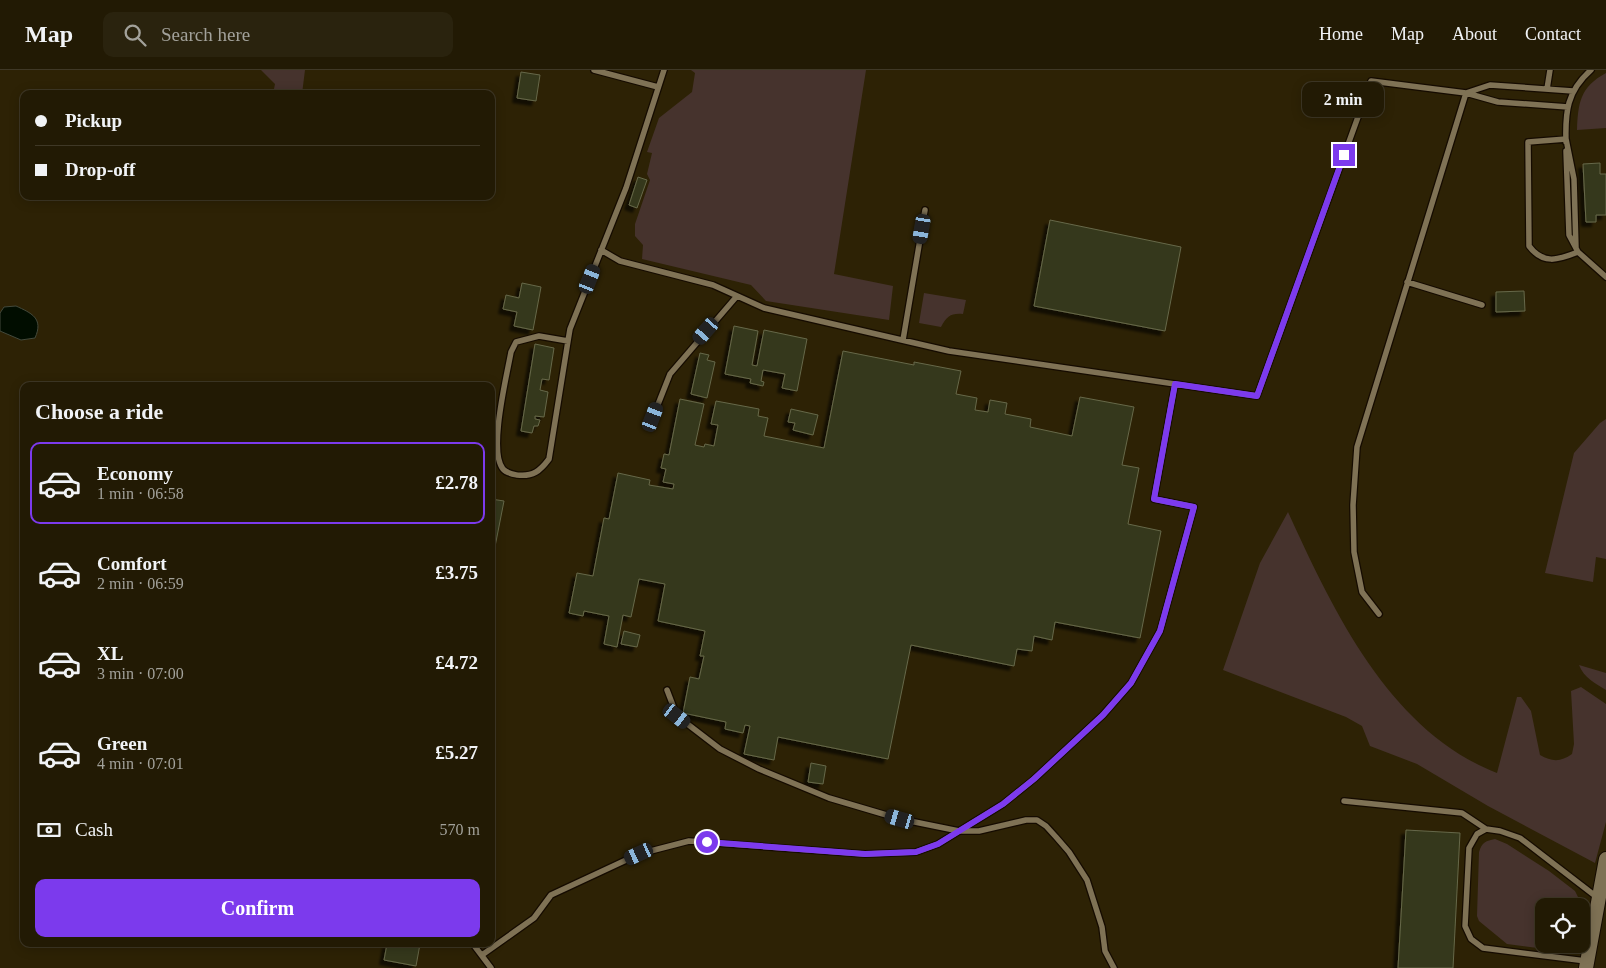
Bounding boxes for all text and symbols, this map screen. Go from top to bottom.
search box [103,12,453,57]
text: Map [25,21,73,47]
icon: search [121,21,149,49]
text: Search here [161,24,250,45]
text: Home [1319,24,1363,44]
text: Map [1391,24,1424,44]
text: About [1452,24,1497,44]
text: Contact [1525,24,1581,44]
callout: 2 min [1303,82,1385,118]
text: 2 min [1324,91,1362,108]
text: Pickup [65,110,122,131]
route end [1333,144,1355,166]
text: Drop-off [65,159,135,180]
car [912,213,931,245]
car [577,262,602,296]
car [690,315,721,347]
text: Choose a ride [35,399,163,424]
car [640,400,665,434]
icon: car [37,461,82,506]
text: Economy [97,463,173,484]
text: £2.78 [435,472,478,493]
text: 1 min · 06:58 [97,485,184,502]
icon: car [37,551,82,596]
text: Comfort [97,553,167,574]
text: £3.75 [435,562,478,583]
text: 2 min · 06:59 [97,575,184,592]
icon: car [37,641,82,686]
text: XL [97,643,123,664]
text: £4.72 [435,652,478,673]
text: 3 min · 07:00 [97,665,184,682]
car [660,701,693,731]
icon: car [37,731,82,776]
text: Green [97,733,147,754]
text: £5.27 [435,742,478,763]
text: 4 min · 07:01 [97,755,184,772]
car [883,808,916,830]
icon: cash [35,816,63,844]
text: Cash [75,819,113,840]
text: 570 m [440,821,480,838]
route start [696,831,718,853]
car [622,841,655,867]
button: Confirm [35,879,480,937]
map controls [1535,898,1590,953]
button: locate [1535,898,1590,953]

